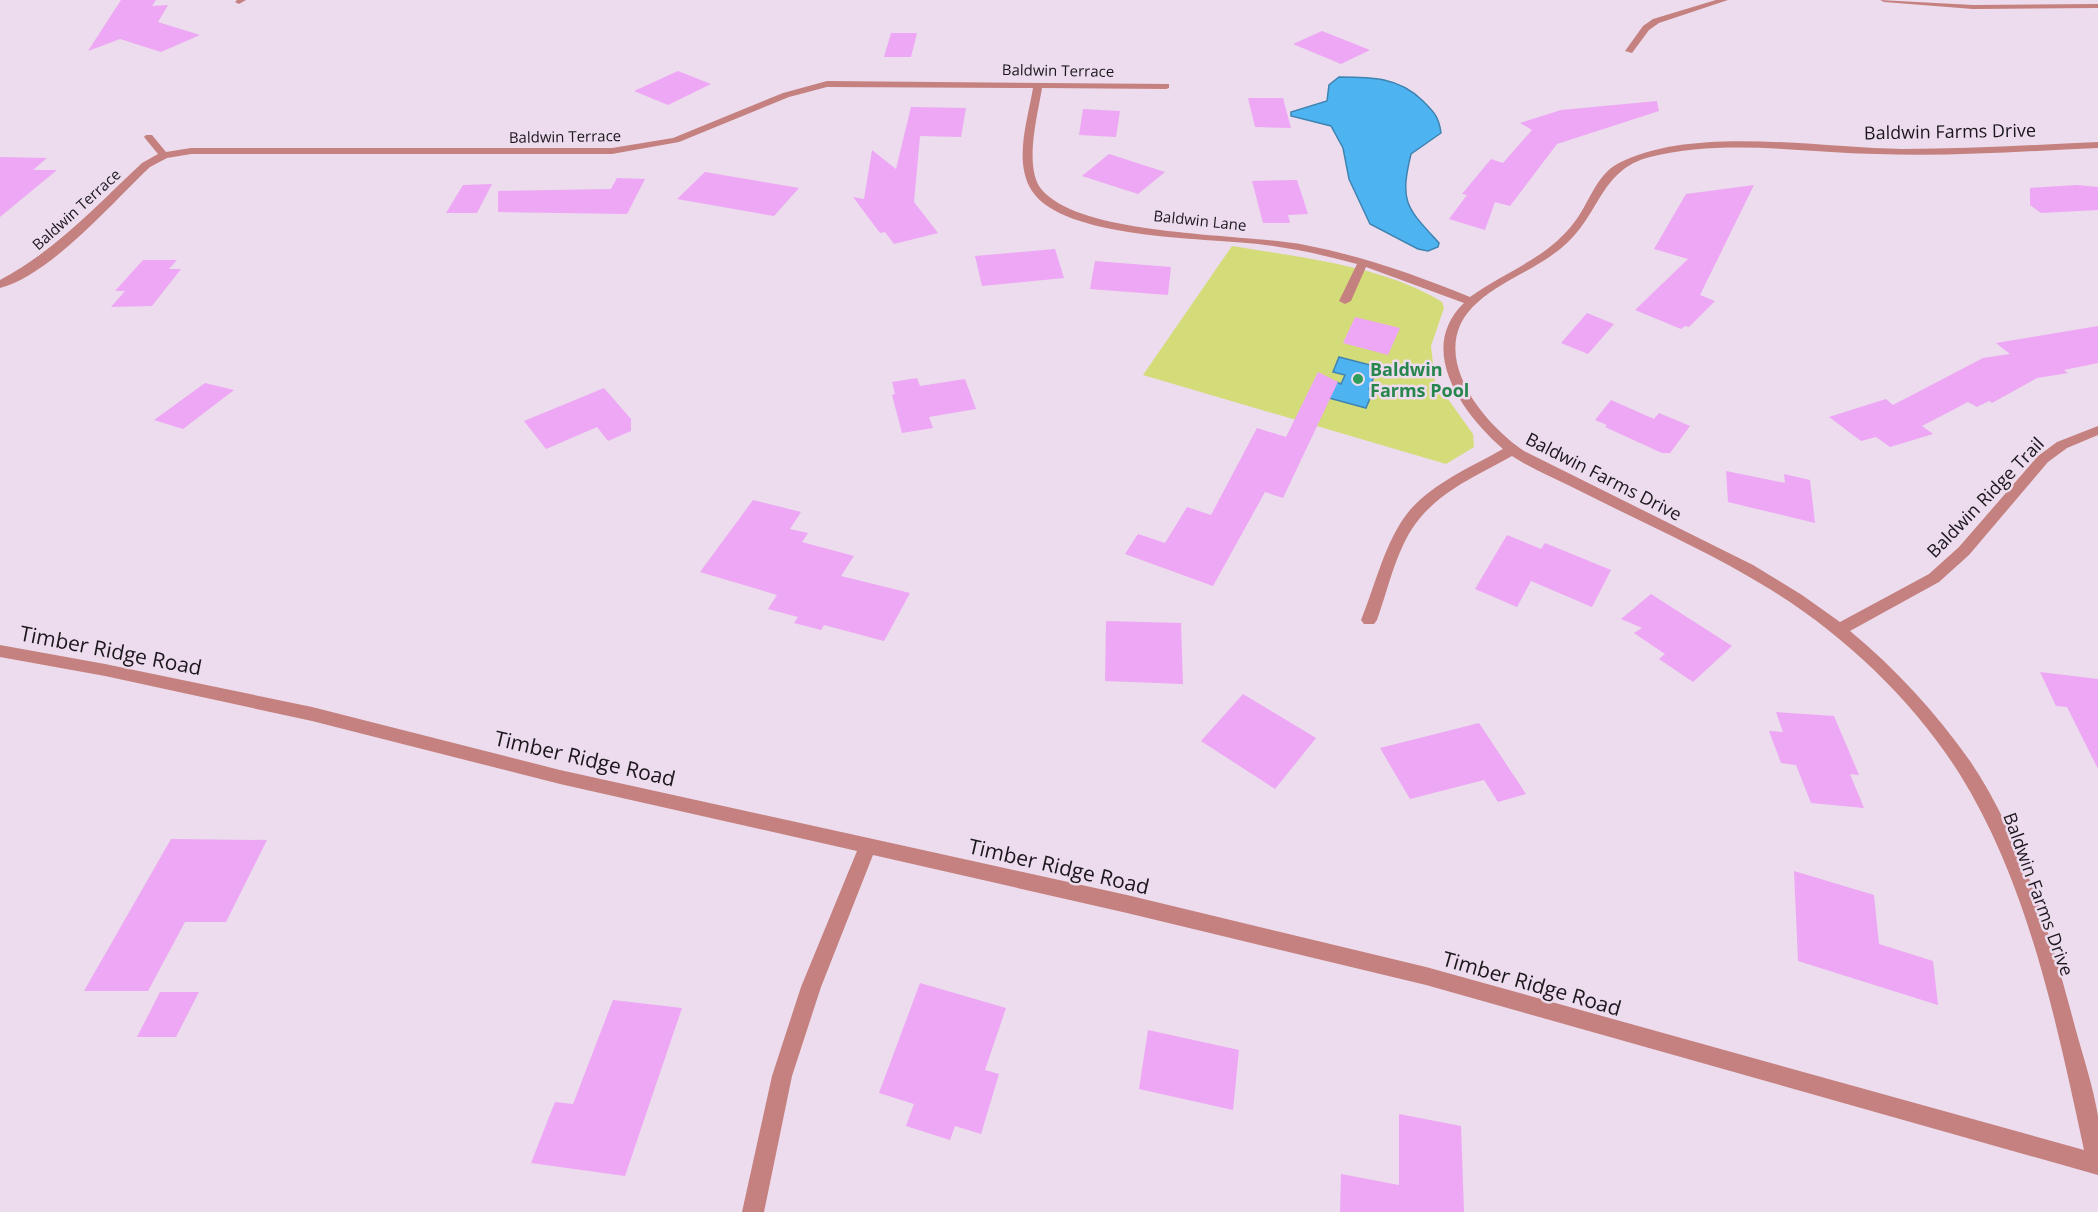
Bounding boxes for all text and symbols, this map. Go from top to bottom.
street label: Baldwin Terrace [1002,59,1114,81]
street label: Baldwin Farms Drive [1864,118,2036,144]
street label: Baldwin Terrace [509,125,621,147]
street label: Baldwin Terrace [28,164,124,254]
street label: Baldwin Lane [1153,205,1247,235]
place label: Baldwin Farms Pool [1370,357,1469,402]
marker: Baldwin Farms Pool [1351,372,1365,386]
street label: Baldwin Farms Drive [1522,426,1686,526]
street label: Baldwin Ridge Trail [1921,431,2049,563]
street label: Timber Ridge Road [18,619,204,681]
street label: Timber Ridge Road [492,724,678,792]
street label: Baldwin Farms Drive [1998,809,2080,979]
street label: Timber Ridge Road [966,832,1152,900]
street label: Timber Ridge Road [1439,944,1625,1022]

